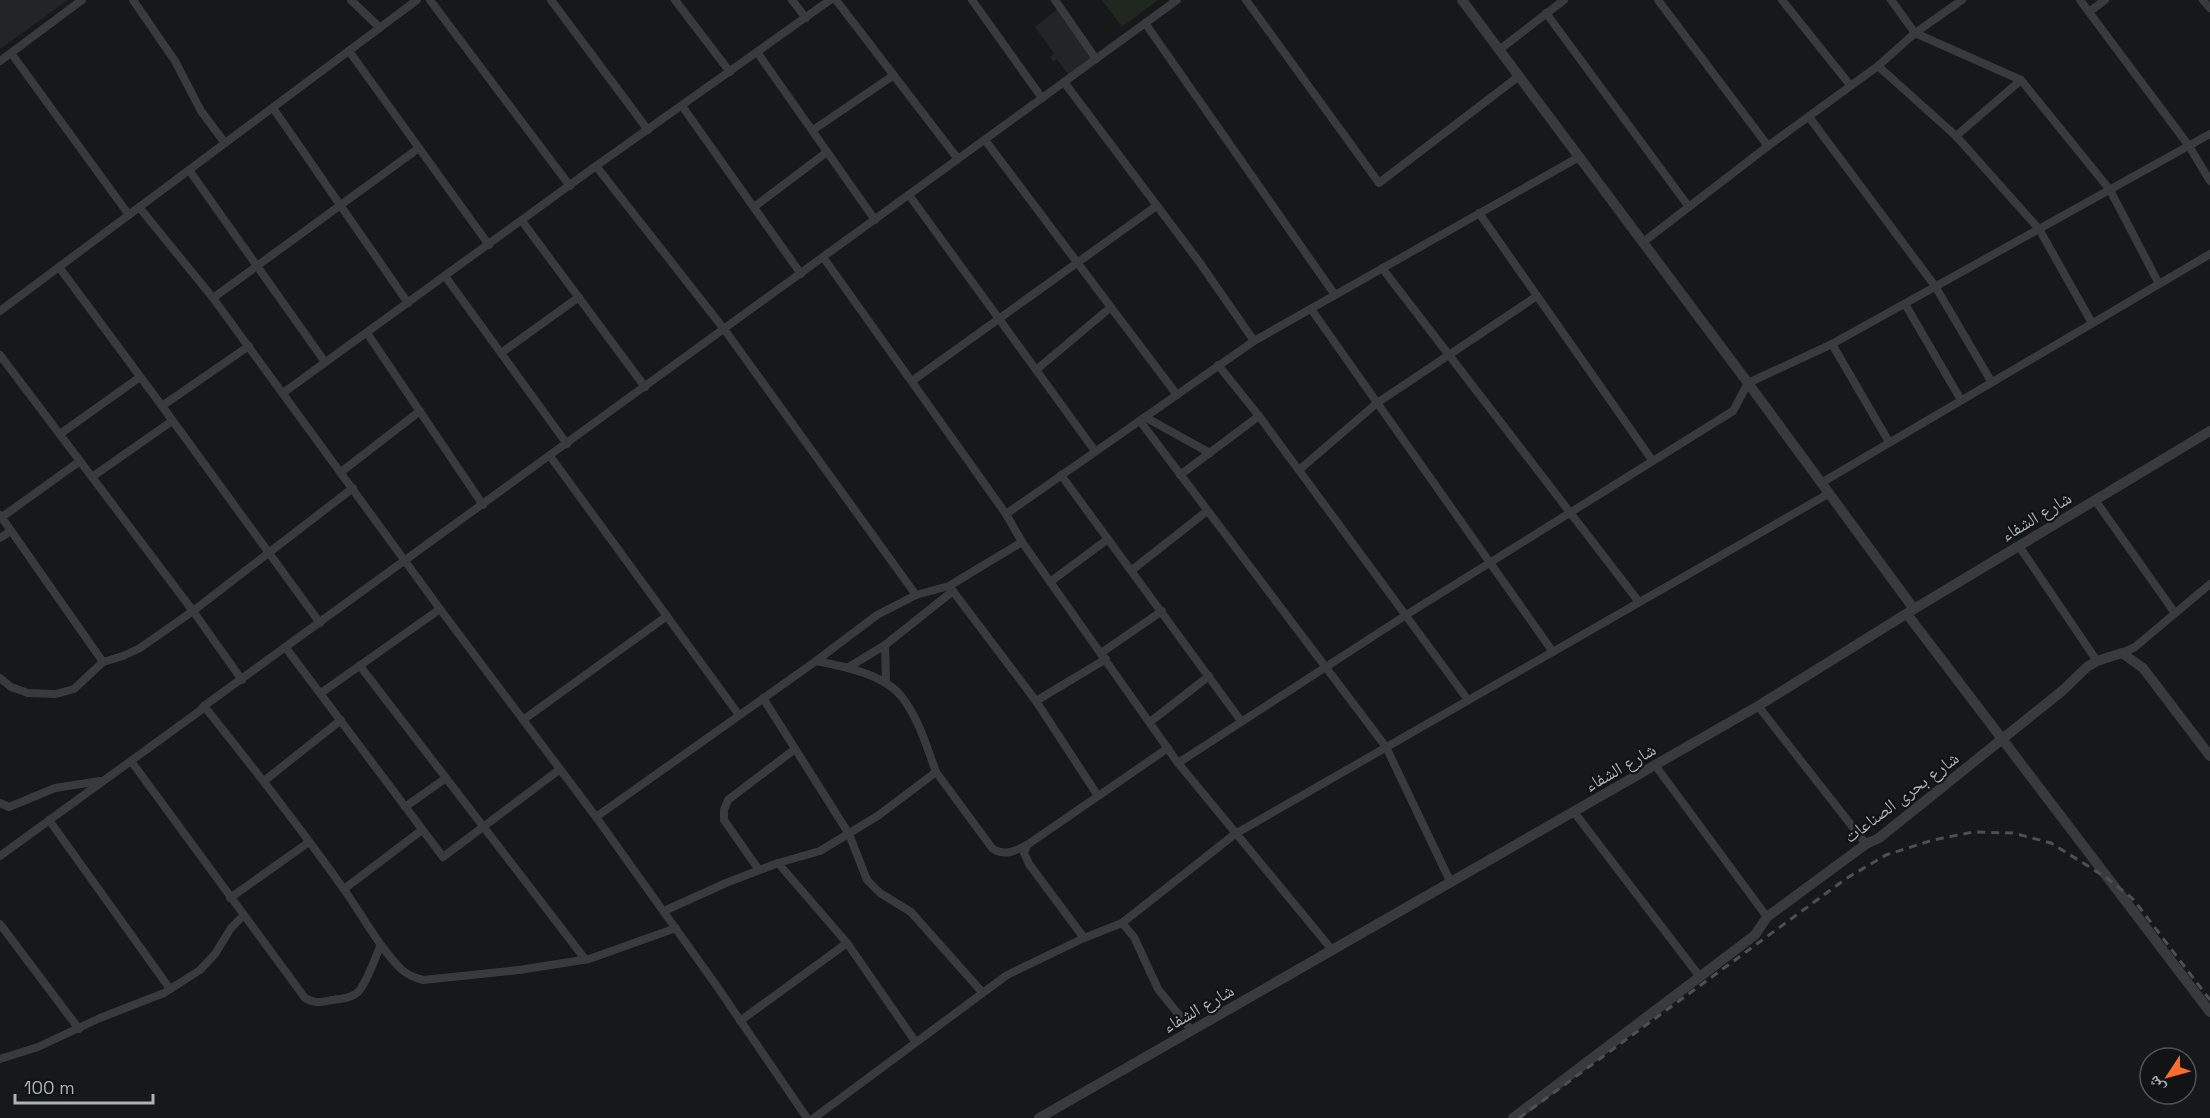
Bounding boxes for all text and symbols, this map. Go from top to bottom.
street label: شارع الشفاء [1997,486,2075,546]
street label: شارع الشفاء [1580,737,1660,797]
street label: شارع بحرى الصناعات [1839,746,1963,848]
street label: شارع الشفاء [1158,978,1238,1038]
north arrow [2138,1046,2198,1106]
scale bar [15,1067,153,1105]
text: ش [2143,1071,2170,1098]
text: 100 m [24,1076,75,1099]

